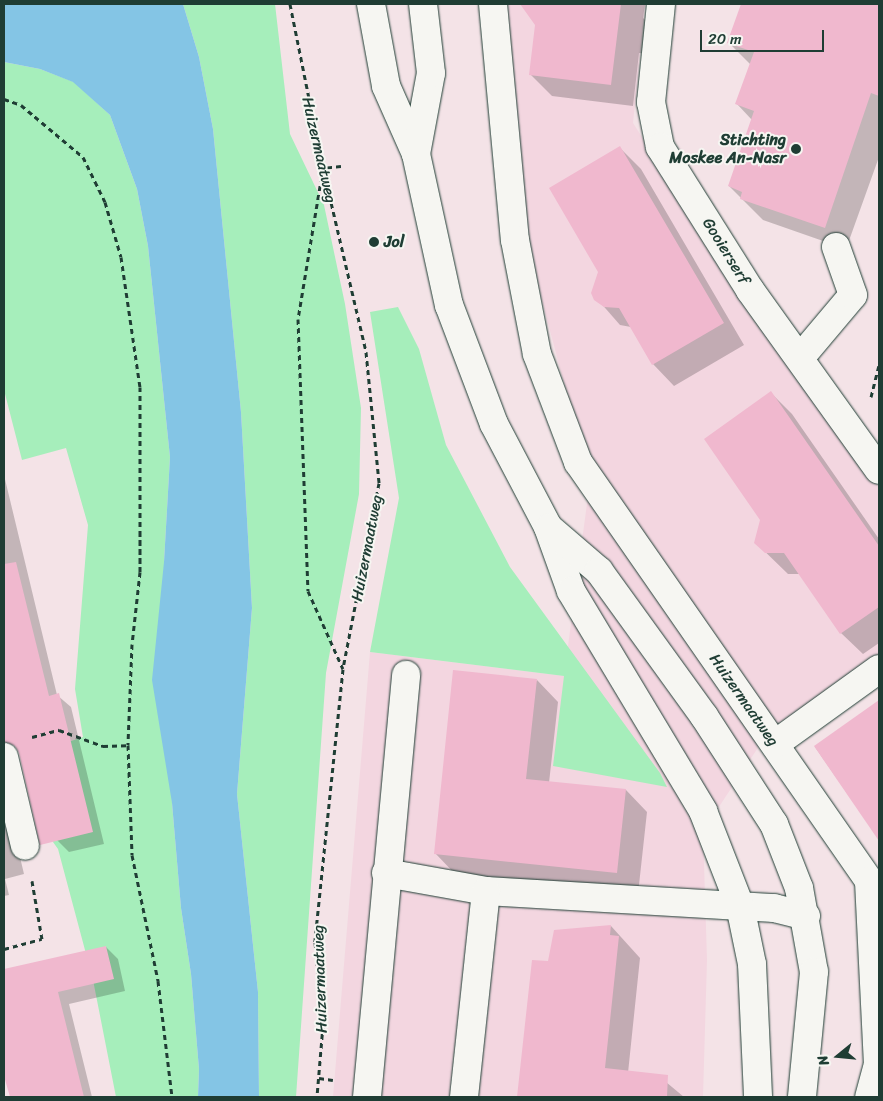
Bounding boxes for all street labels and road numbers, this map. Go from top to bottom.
street label: Huizermaatweg [297,95,341,205]
street label: Gooierserf [698,214,754,288]
street label: Huizermaatweg [347,493,387,603]
street label: Huizermaatweg [705,650,783,750]
street label: Huizermaatweg [309,925,331,1033]

